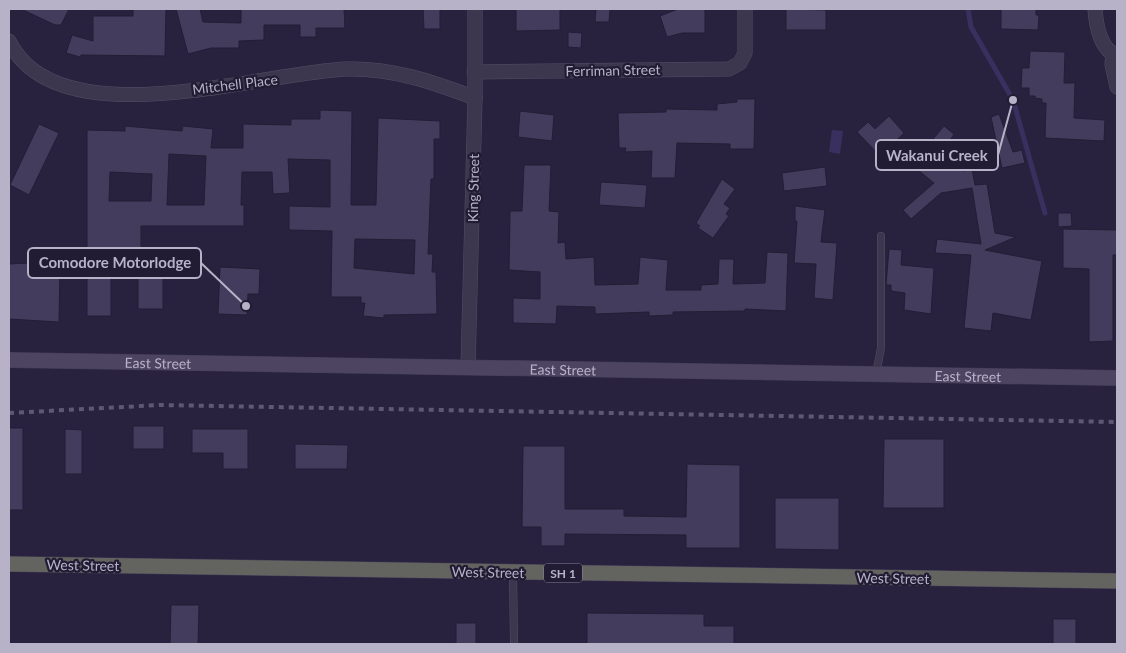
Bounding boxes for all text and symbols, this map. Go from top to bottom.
street label: Ferriman Street [565,61,661,79]
street label: Mitchell Place [191,70,279,98]
callout: Wakanui Creek [876,140,998,170]
text: Wakanui Creek [886,146,989,164]
street label: King Street [464,154,482,222]
callout: Comodore Motorlodge [28,248,201,278]
text: Comodore Motorlodge [39,253,191,271]
street label: East Street [125,353,191,371]
street label: East Street [530,360,596,378]
street label: East Street [934,367,1001,385]
street label: West Street [47,556,119,574]
street label: West Street [452,563,524,581]
road number: SH 1 [544,564,582,582]
street label: West Street [857,569,929,587]

